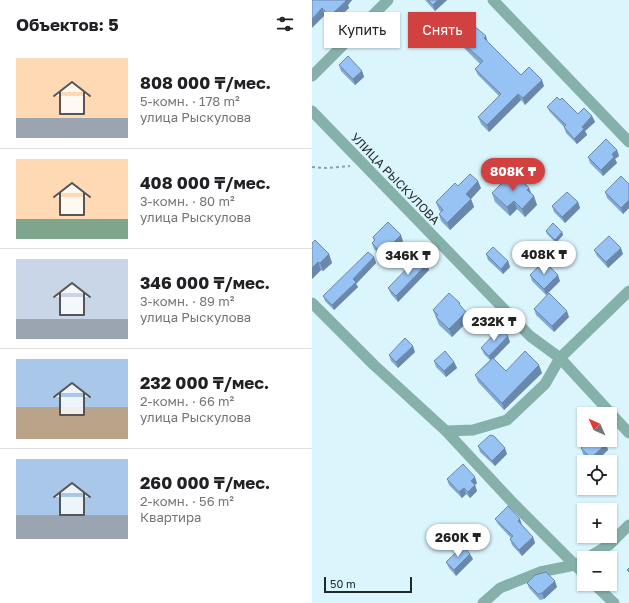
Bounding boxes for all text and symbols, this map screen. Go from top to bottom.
chip: Купить [324,12,400,48]
chip: Снять [408,12,476,48]
icon: filters [274,13,296,35]
text: Объектов: 5 [16,14,119,35]
text: 808 000 ₸/мес. [140,72,271,93]
icon: home [48,74,96,122]
text: 5-комн. · 178 m² [140,93,240,109]
text: улица Рыскулова [140,109,251,125]
street label: УЛИЦА РЫСКУЛОВА [348,130,443,228]
pin: 808K ₸ [480,158,546,192]
text: 808K ₸ [490,163,536,179]
text: 408 000 ₸/мес. [140,172,271,193]
icon: home [48,175,96,223]
text: 3-комн. · 80 m² [140,193,235,209]
text: улица Рыскулова [140,209,251,225]
pin: 408K ₸ [511,241,577,275]
pin: 346K ₸ [375,242,441,276]
text: 408K ₸ [521,246,567,262]
text: 346K ₸ [385,247,431,263]
text: 346 000 ₸/мес. [140,272,270,293]
icon: home [48,275,96,323]
text: 3-комн. · 89 m² [140,293,234,309]
pin: 232K ₸ [461,308,527,342]
text: улица Рыскулова [140,309,251,325]
text: 232K ₸ [472,313,516,329]
text: 232 000 ₸/мес. [140,372,269,393]
icon: home [48,375,96,423]
text: 2-комн. · 66 m² [140,393,234,409]
north arrow [577,407,617,447]
map controls [577,407,617,591]
text: улица Рыскулова [140,409,251,425]
button: locate [577,455,617,495]
text: 260 000 ₸/мес. [140,472,270,493]
icon: home [48,475,96,523]
text: 2-комн. · 56 m² [140,493,234,509]
button: + [577,503,617,543]
text: Квартира [140,509,201,525]
pin: 260K ₸ [425,524,491,558]
text: 260K ₸ [435,529,481,545]
button: − [577,551,617,591]
scale bar [324,575,412,594]
text: 50 m [330,577,356,590]

